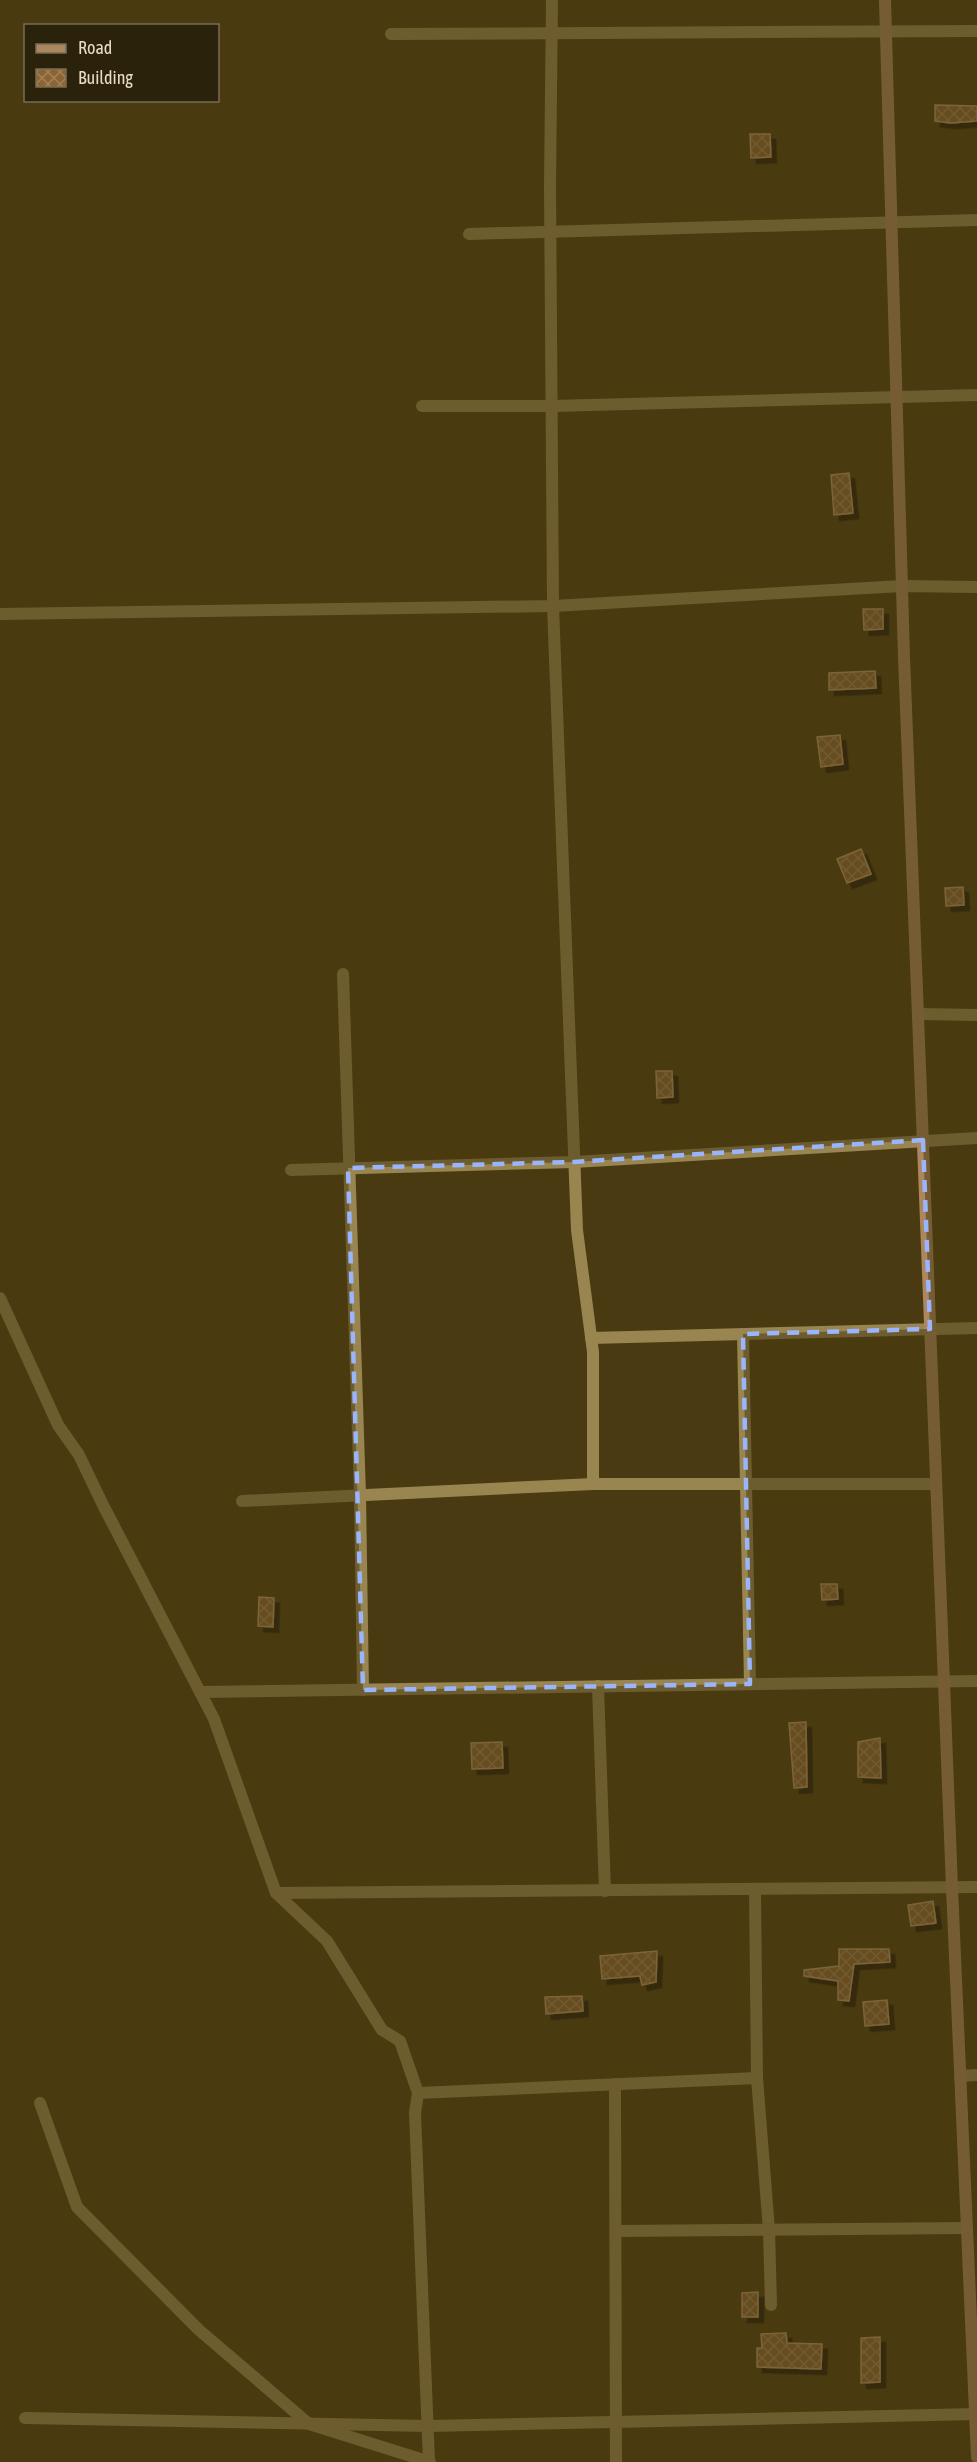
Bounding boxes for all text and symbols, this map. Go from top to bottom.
legend [24,24,219,102]
text: Road [78,37,112,58]
text: Building [78,67,133,88]

